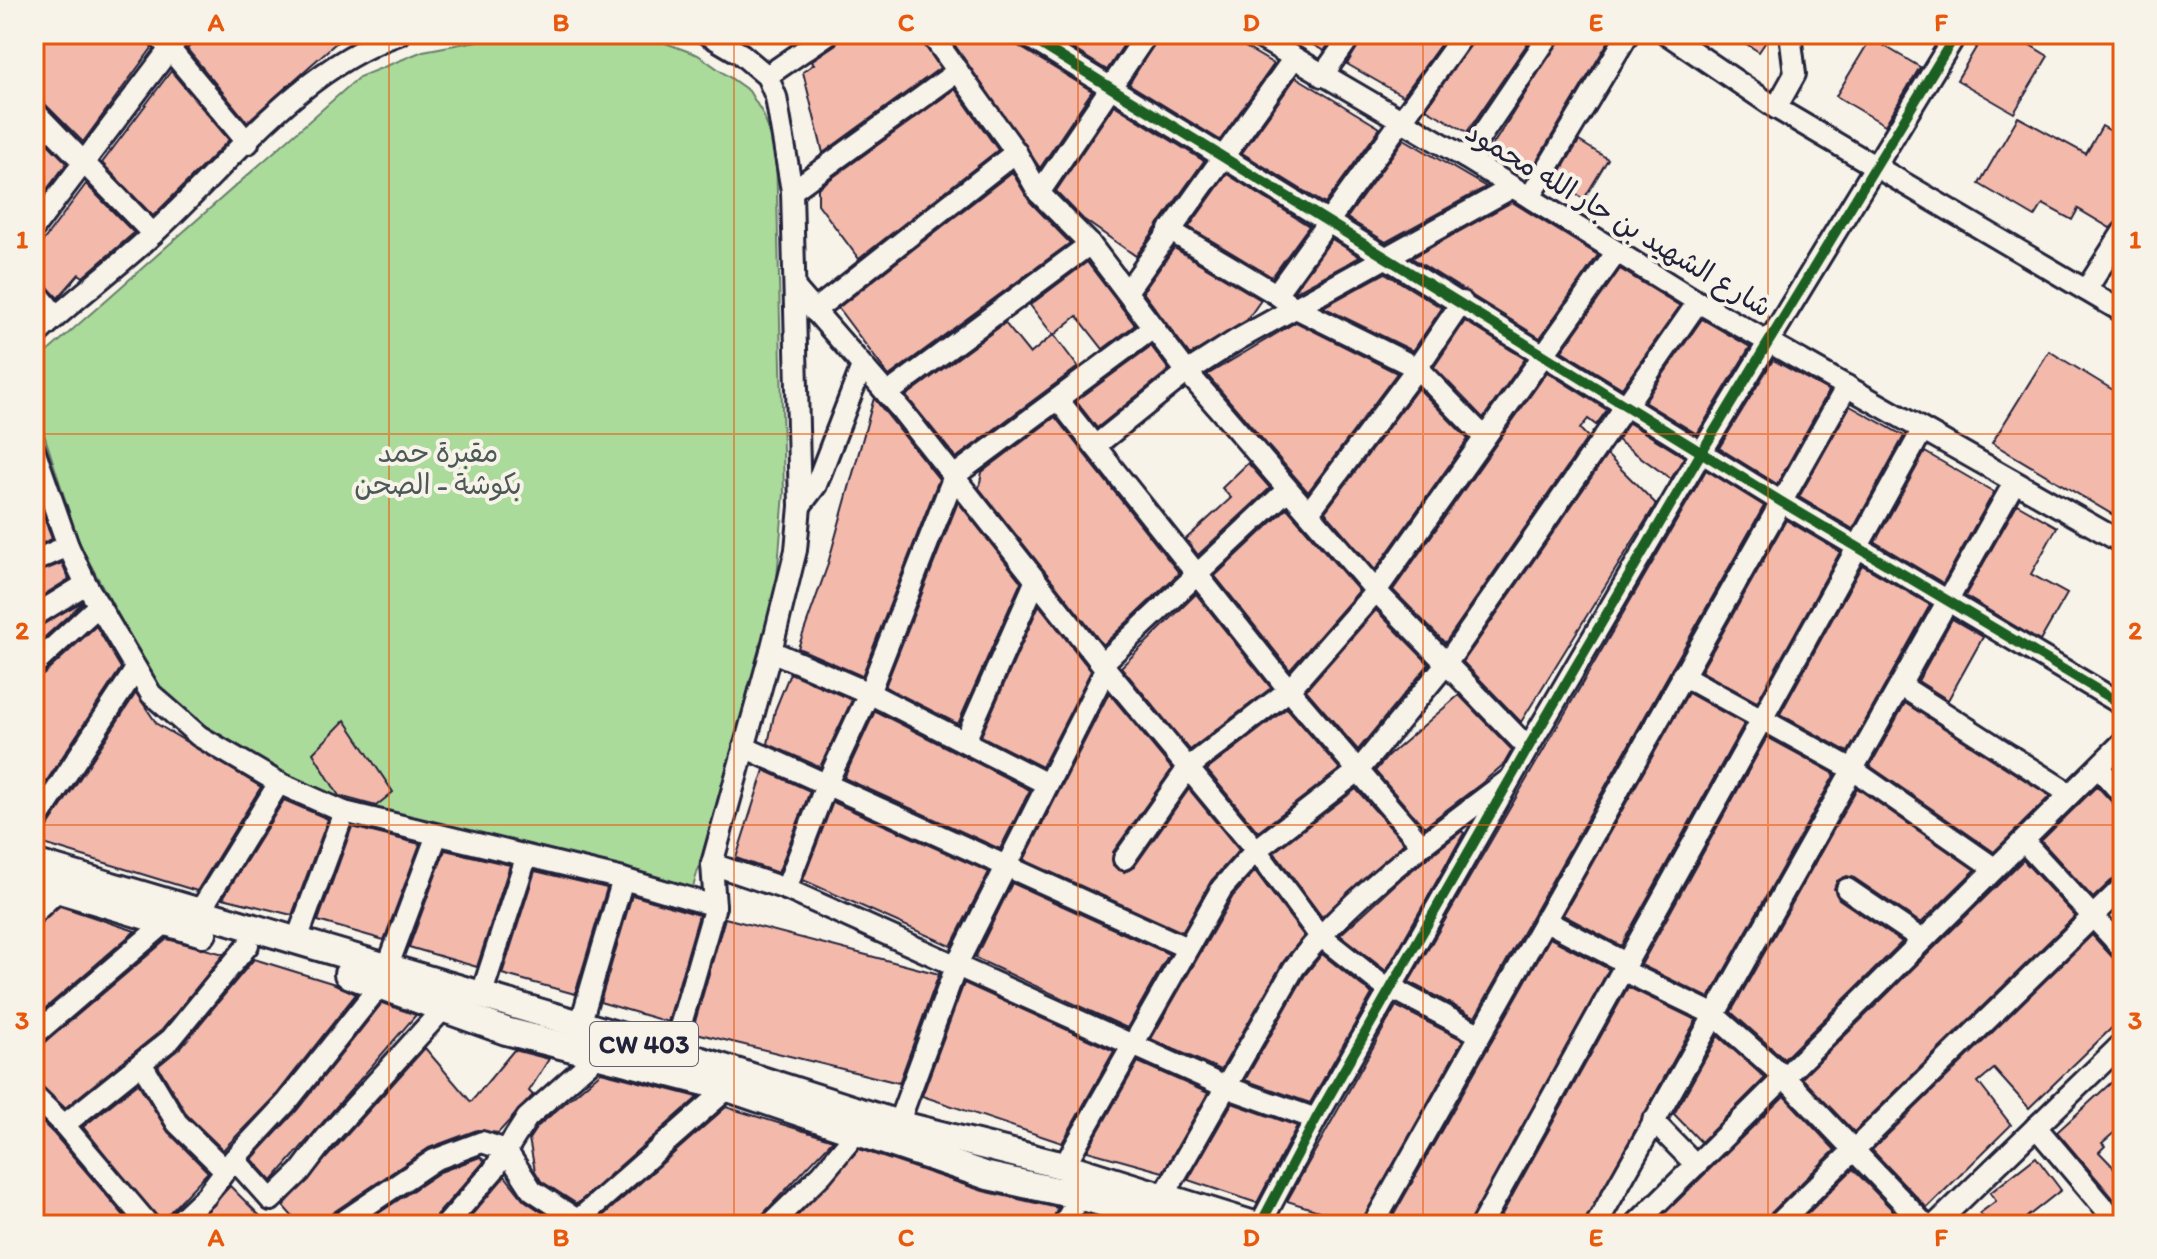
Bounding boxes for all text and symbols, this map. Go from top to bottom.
text: A [207,6,225,38]
text: B [553,6,570,38]
text: C [898,6,915,38]
text: D [1242,6,1260,38]
text: E [1589,6,1603,38]
text: F [1934,6,1948,38]
street label: شارع الشهيد بن جار الله محمود [1458,114,1778,326]
text: 1 [16,223,28,255]
text: 1 [2129,223,2141,255]
park label: مقبرة حمد بكوشة - الصحن [354,435,522,502]
text: 2 [15,614,29,646]
text: 2 [2128,614,2142,646]
text: 3 [15,1004,29,1036]
text: 3 [2128,1004,2142,1036]
road number: CW 403 [590,1022,698,1066]
text: A [207,1221,225,1253]
text: B [553,1221,570,1253]
text: C [898,1221,915,1253]
text: D [1242,1221,1260,1253]
text: E [1589,1221,1603,1253]
text: F [1934,1221,1948,1253]

